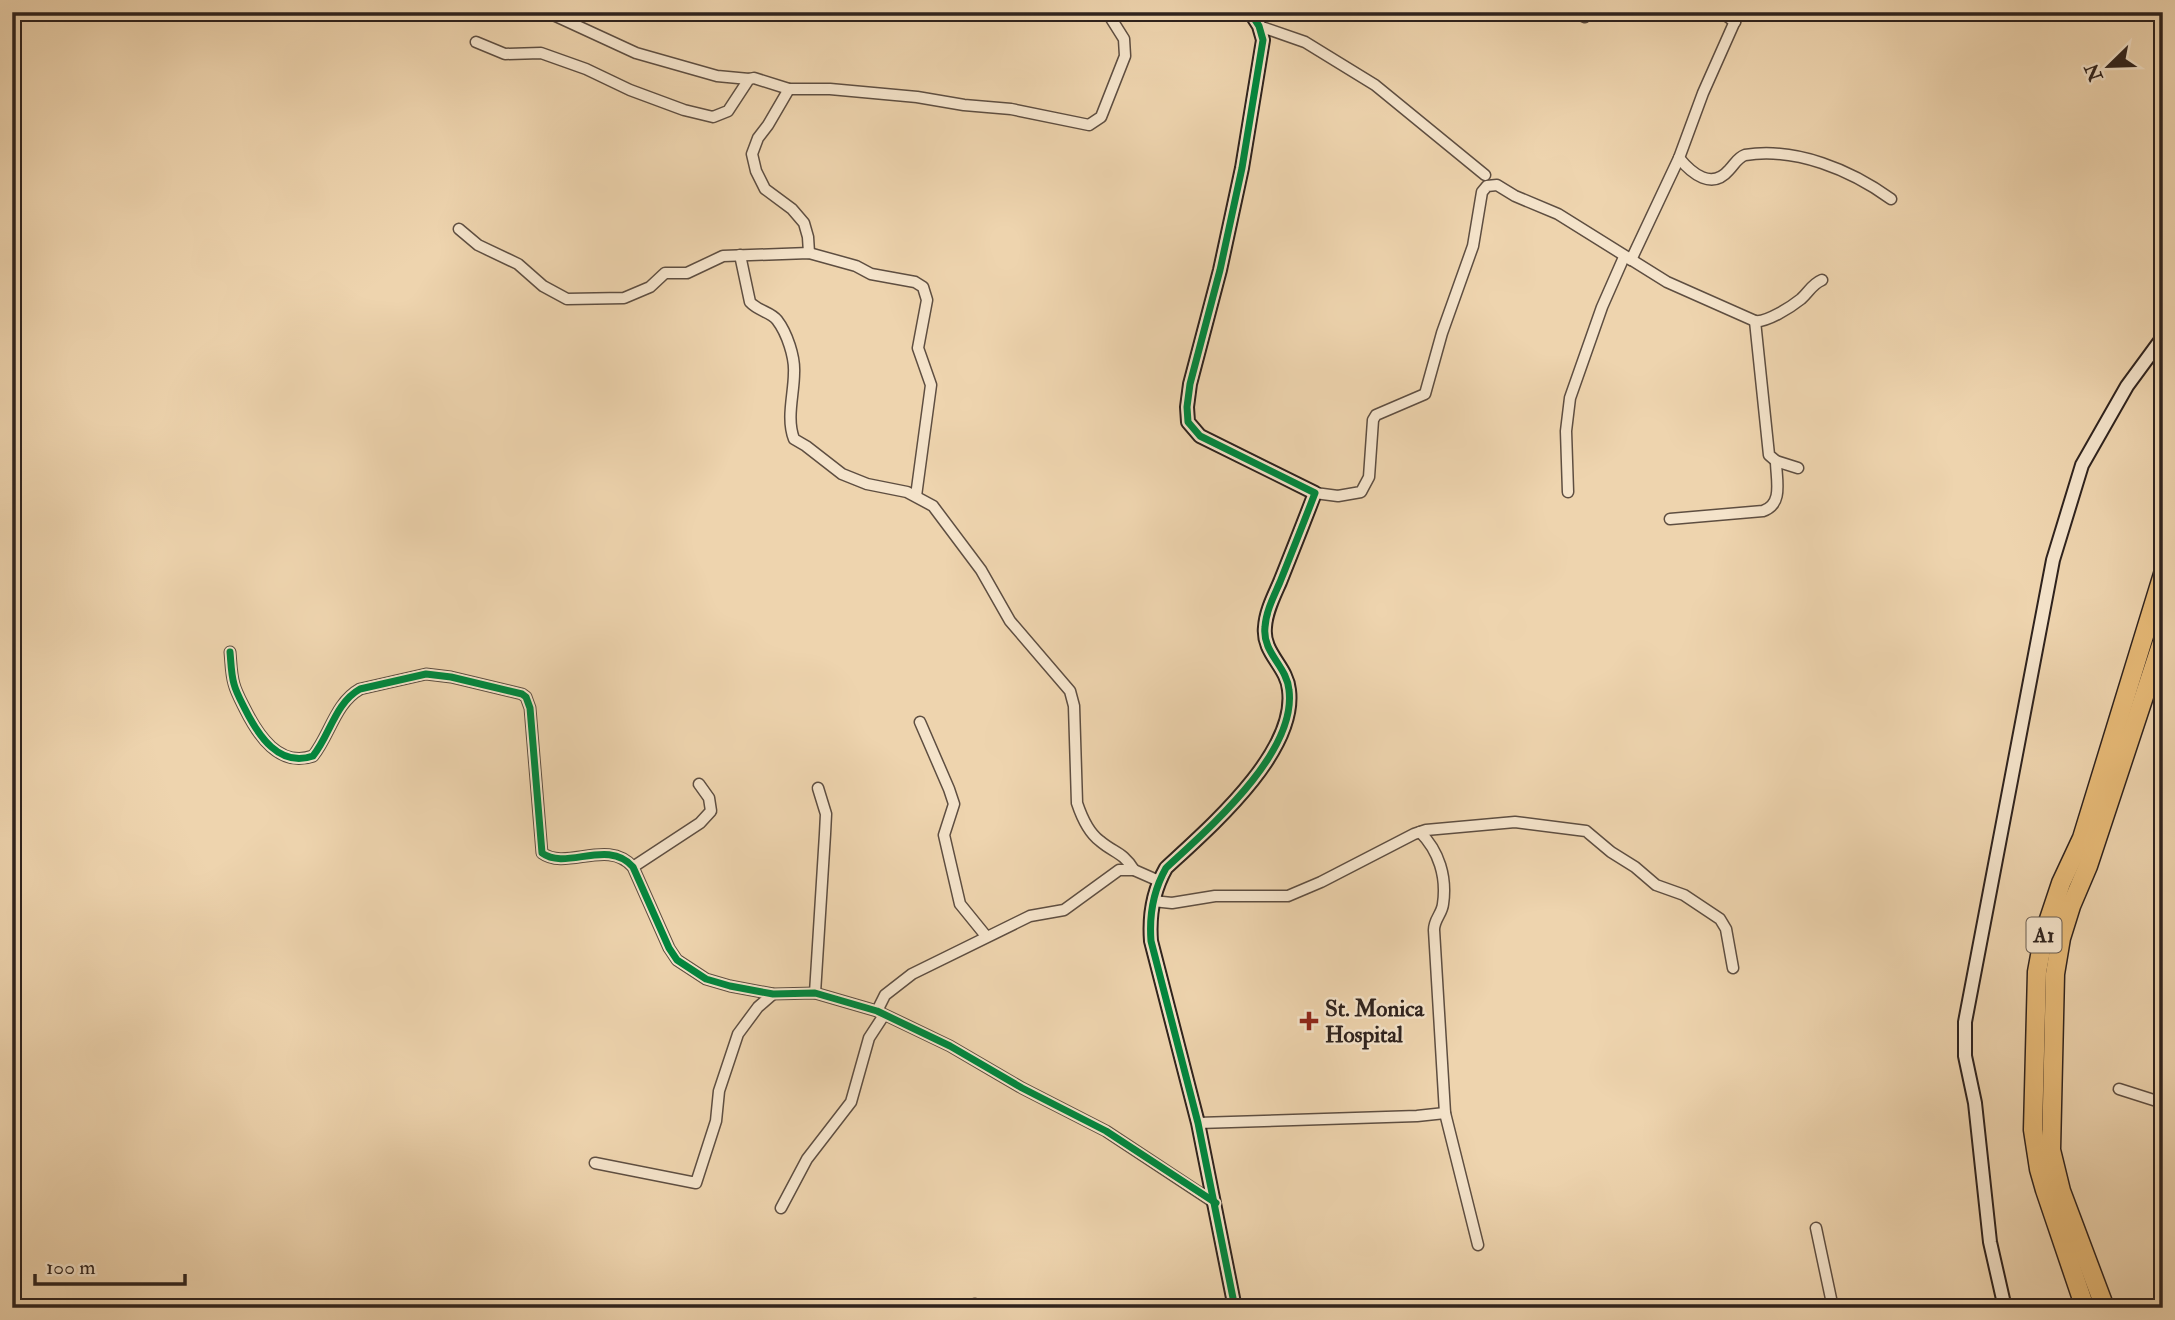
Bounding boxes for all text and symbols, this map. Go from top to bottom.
north arrow [2074,32,2144,102]
text: N [2080,59,2109,86]
road number: A1 [2026,918,2062,953]
place label: St. Monica Hospital [1325,994,1426,1050]
marker: St. Monica Hospital [1299,1011,1319,1031]
scale bar [35,1243,186,1287]
text: 100 m [46,1254,96,1281]

